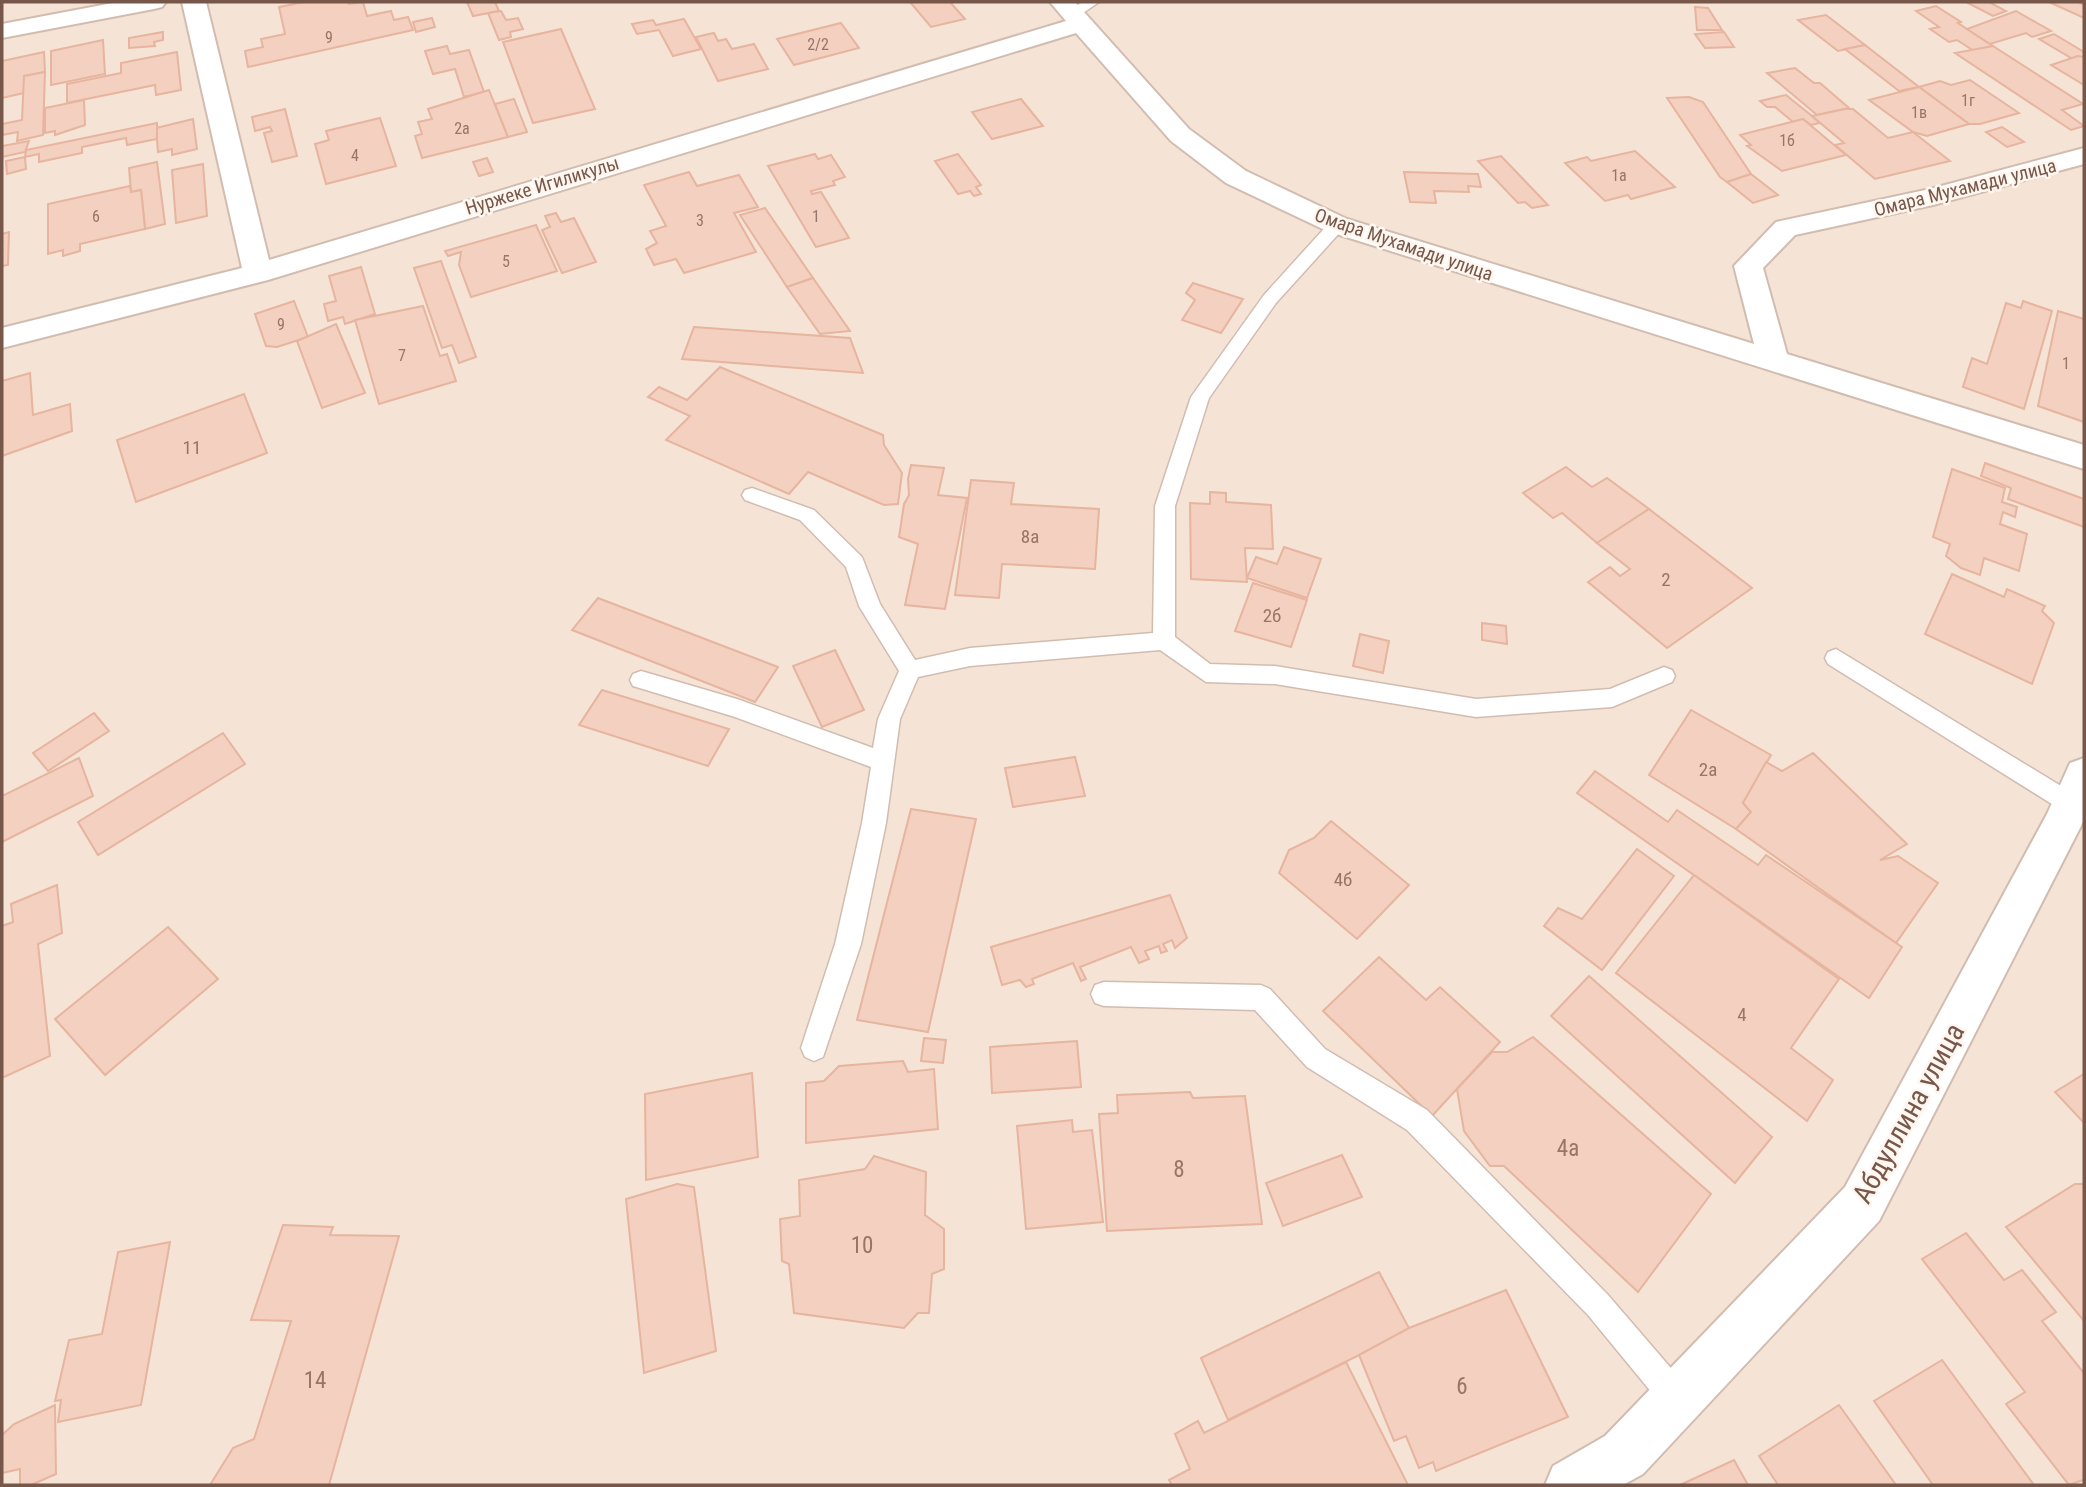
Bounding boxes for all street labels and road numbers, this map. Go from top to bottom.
street label: Нуржеке Игиликулы [462,151,622,220]
street label: Омара Мухамади улица [1872,154,2059,221]
street label: Омара Мухамади улица [1312,203,1496,286]
street label: Абдуллина улица [1845,1018,1971,1209]

